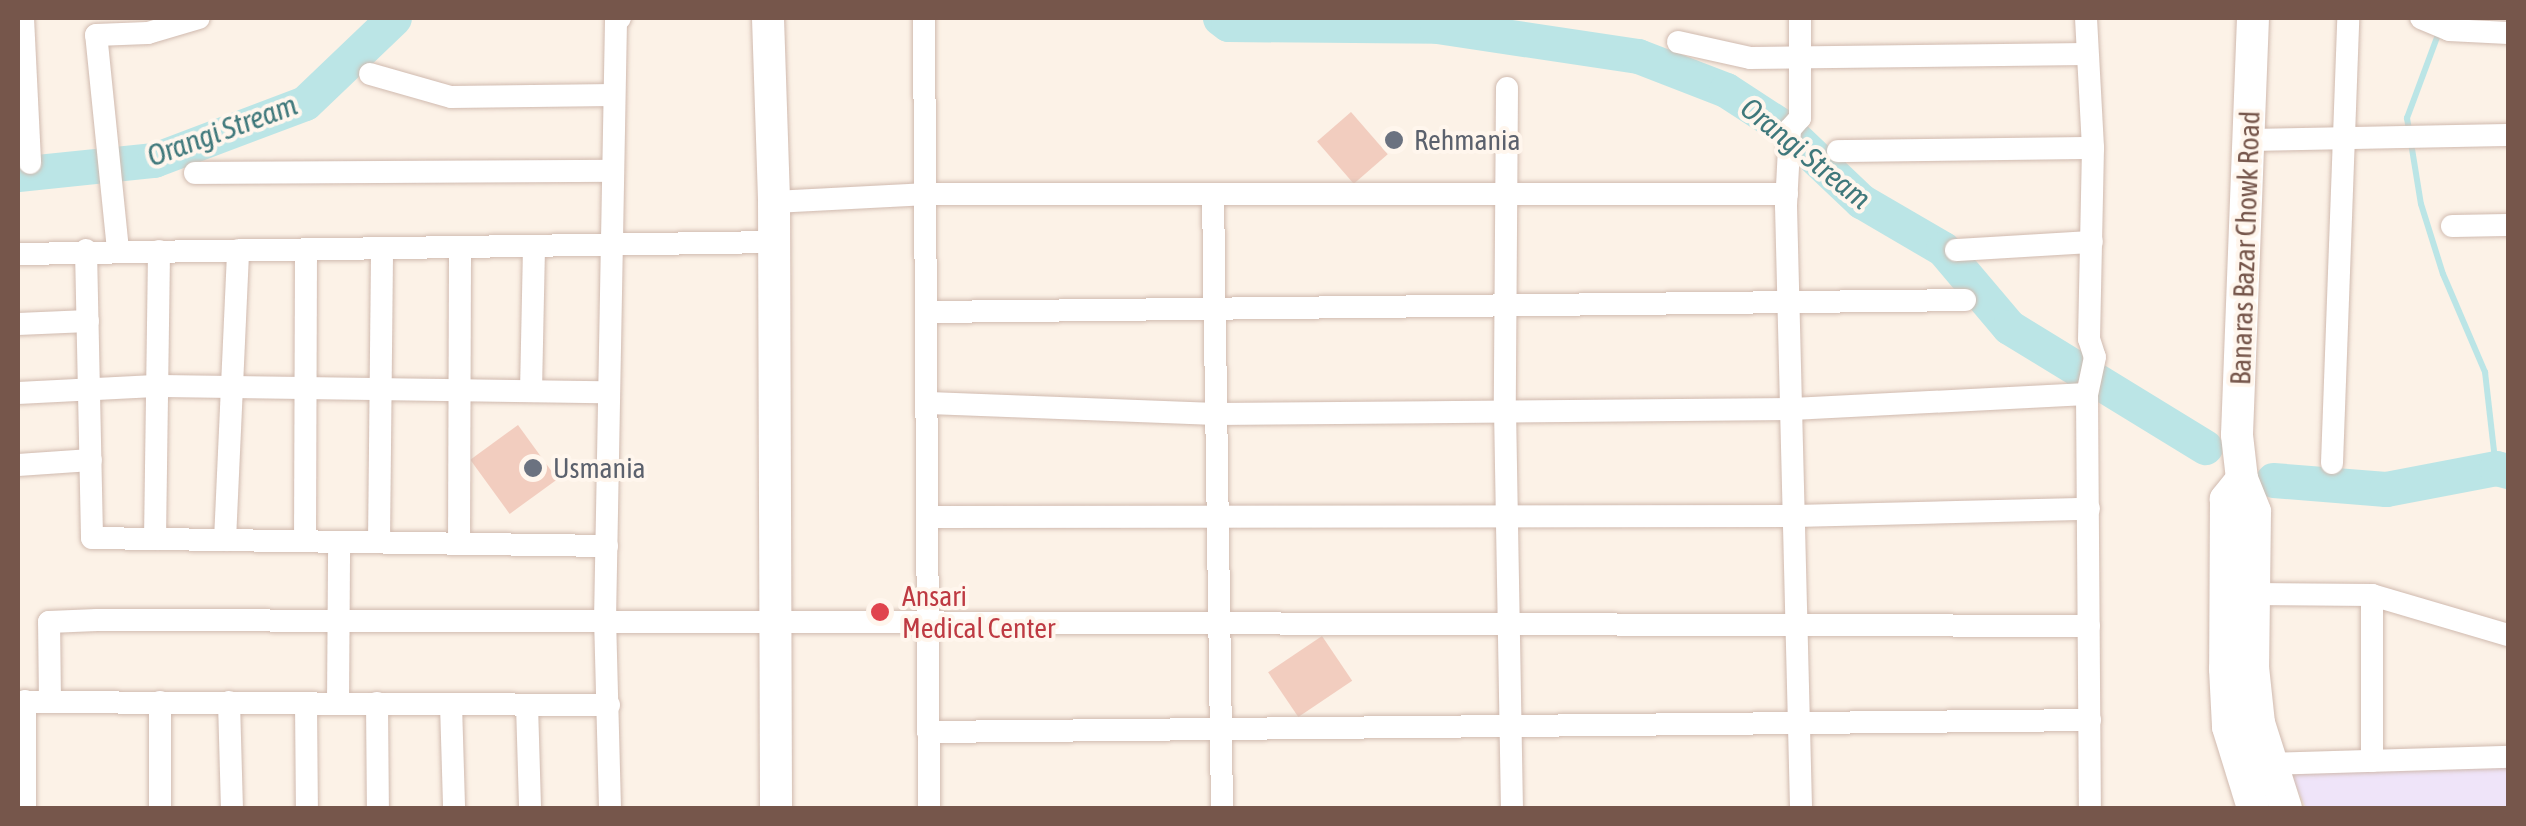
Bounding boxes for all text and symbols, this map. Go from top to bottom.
water label: Orangi Stream [142,86,302,174]
water label: Orangi Stream [1734,90,1878,216]
street label: Banaras Bazar Chowk Road [2223,110,2267,386]
place label: Rehmania [1414,123,1521,157]
marker: Rehmania [1383,129,1405,151]
place label: Usmania [553,451,646,485]
marker: Usmania [522,457,544,479]
place label: Ansari Medical Center [902,579,1055,645]
marker: Ansari Medical Center [867,599,893,625]

